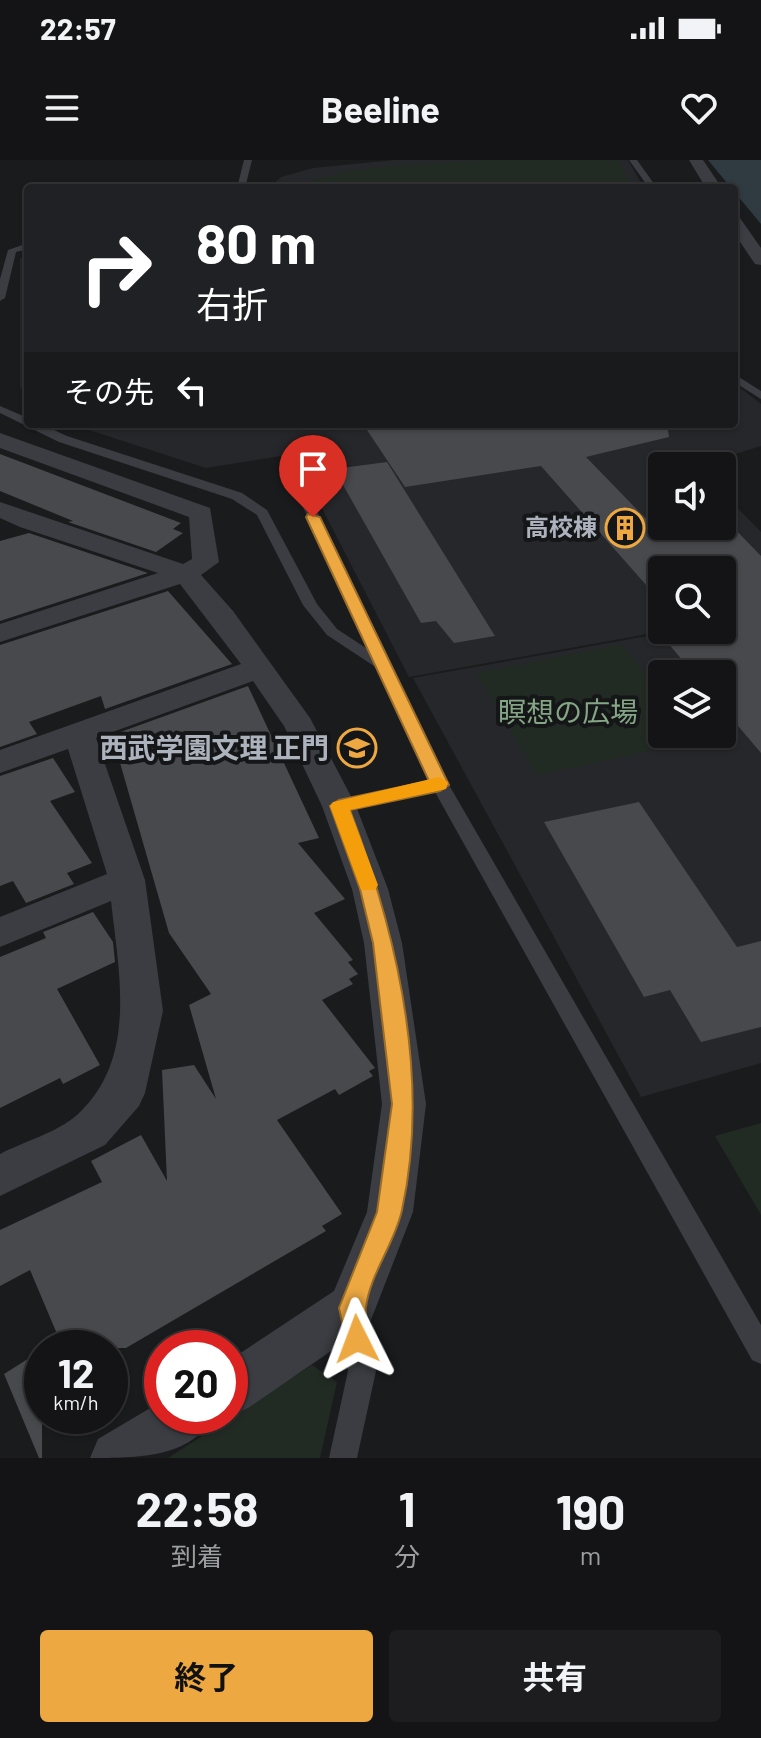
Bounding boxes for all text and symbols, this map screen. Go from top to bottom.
text: 22:57 [40,10,116,46]
icon: menu [40,86,84,130]
icon: heart [677,86,721,130]
text: Beeline [321,87,440,130]
text: 80 m [196,208,316,275]
icon: right [64,216,168,320]
text: 右折 [196,282,268,325]
icon: left [170,368,214,412]
text: その先 [64,373,154,409]
pin [279,435,347,517]
icon: arrive [291,447,335,491]
map controls [648,452,736,748]
button: sound [648,452,736,540]
building icon: 高校棟 [604,507,646,549]
place label: 高校棟 [525,512,597,541]
button: search [648,556,736,644]
button: layers [648,660,736,748]
park label: 瞑想の広場 [498,694,638,728]
school or university icon: 西武学園文理 正門 [336,727,378,769]
place label: 西武学園文理 正門 [99,730,329,764]
position arrow [315,1297,399,1381]
speed limit sign: 20 [144,1330,248,1434]
text: 12 [58,1348,94,1396]
text: km/h [53,1390,99,1414]
text: 22:58 [136,1479,259,1537]
text: 1 [399,1479,416,1537]
text: 190 [556,1482,625,1540]
text: m [580,1539,601,1570]
text: 到着 [171,1540,223,1571]
text: 分 [394,1540,420,1571]
button: 終了 [40,1630,373,1722]
button: 共有 [389,1630,721,1722]

